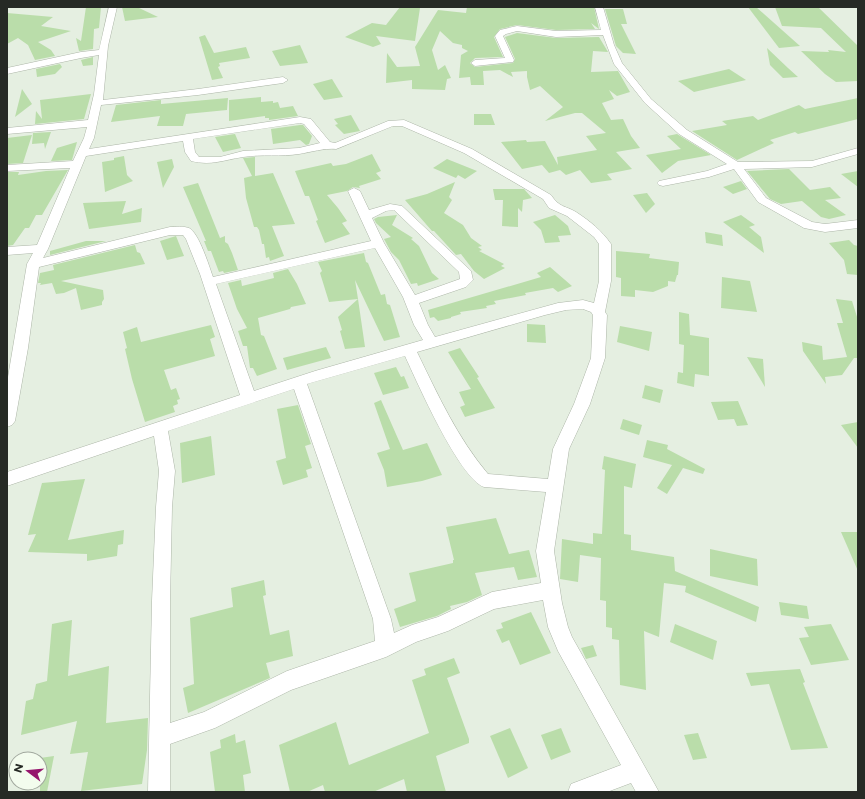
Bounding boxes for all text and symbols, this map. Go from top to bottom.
north arrow [8,751,48,791]
text: N [10,762,26,774]

